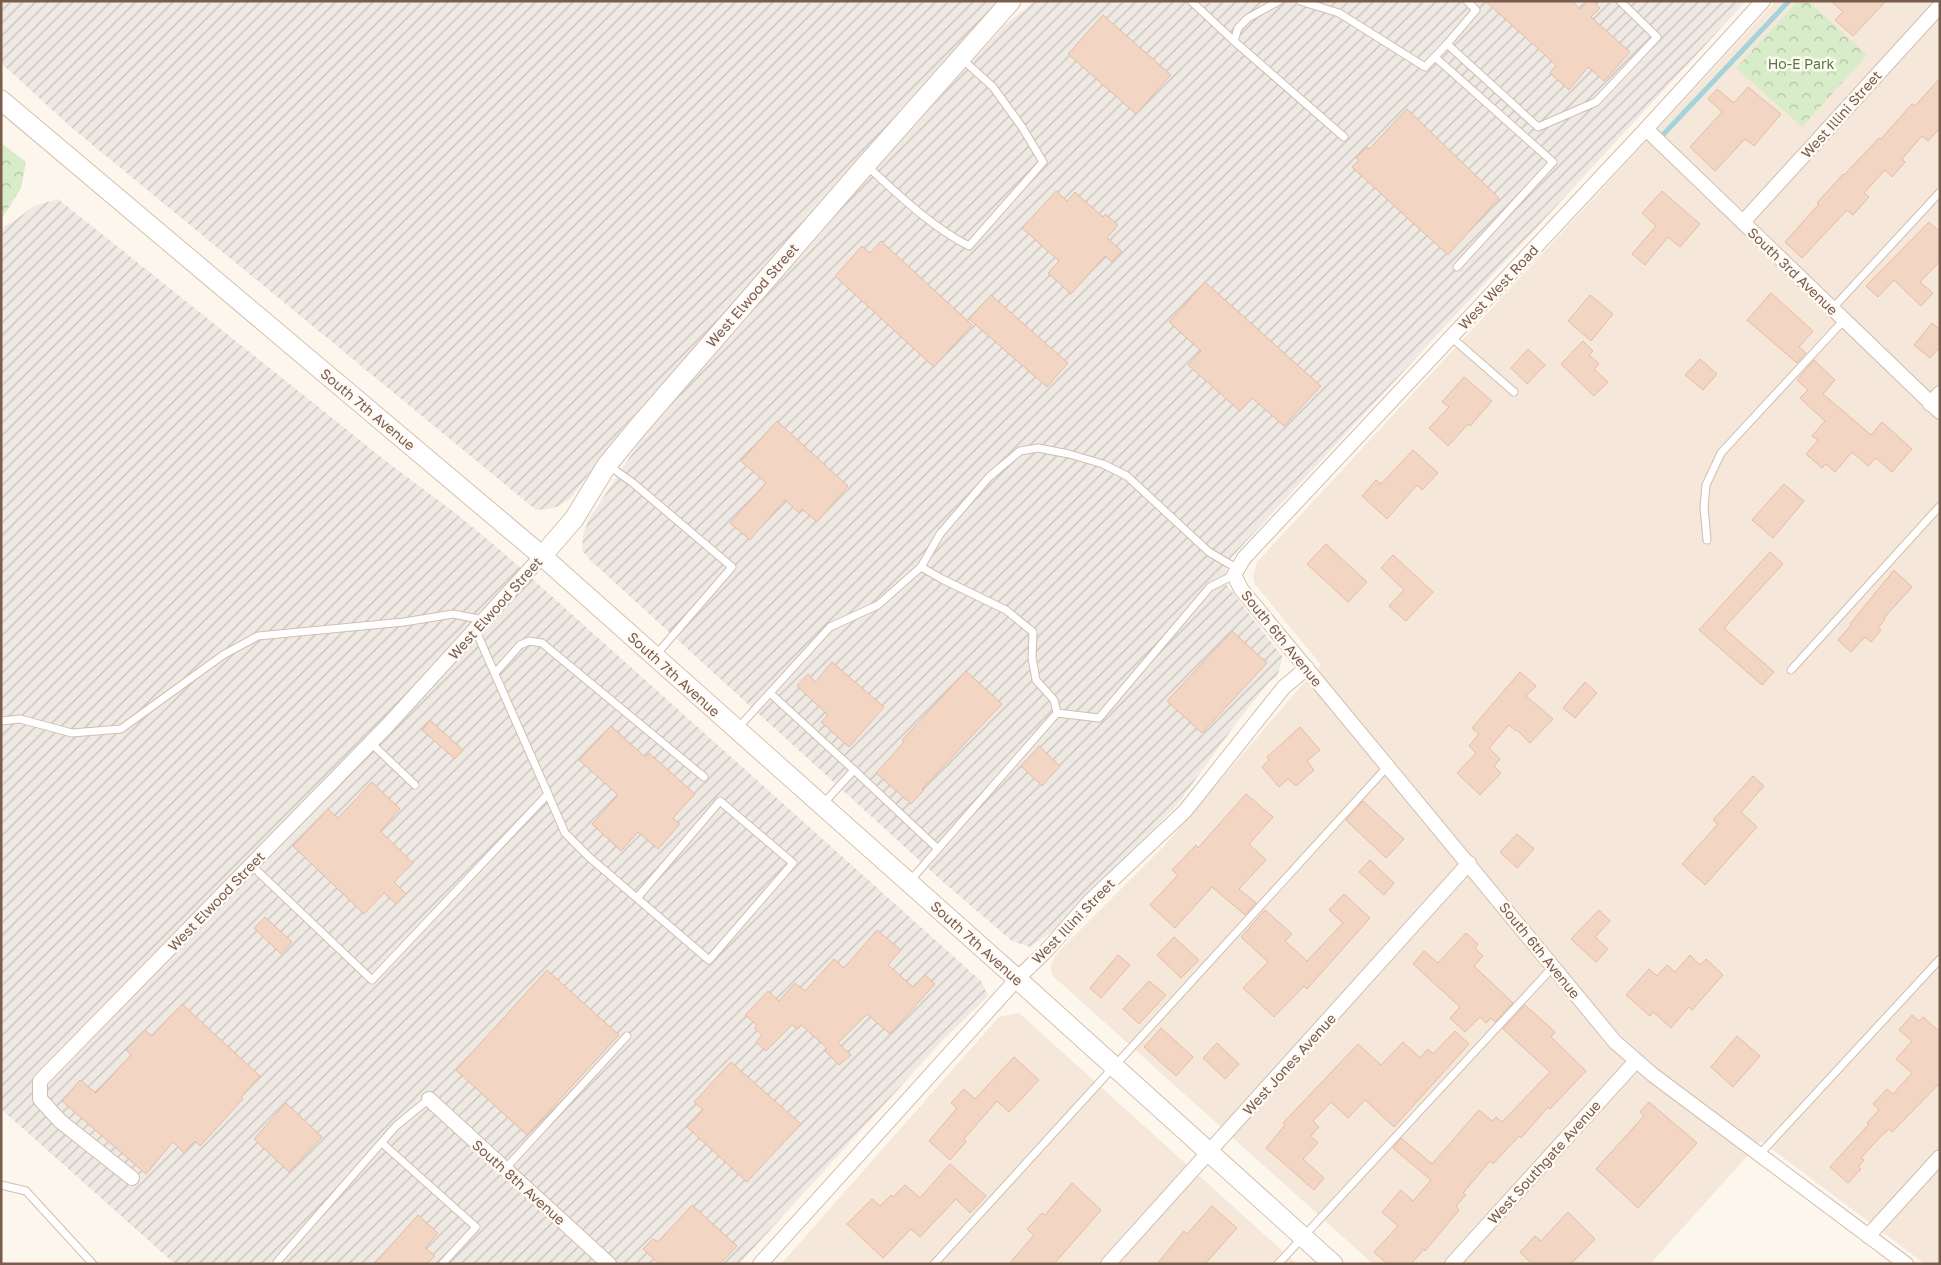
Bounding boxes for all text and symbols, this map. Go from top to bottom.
park label: Ho-E Park [1768,55,1834,72]
street label: West Illini Street [1797,67,1885,161]
street label: South 3rd Avenue [1744,224,1842,318]
street label: West Elwood Street [702,240,802,350]
street label: West West Road [1454,241,1542,333]
street label: South 7th Avenue [317,365,419,453]
street label: West Elwood Street [445,553,545,663]
street label: South 6th Avenue [1238,586,1326,690]
street label: South 7th Avenue [624,628,724,720]
street label: West Elwood Street [164,848,268,954]
street label: West Illini Street [1028,875,1118,967]
street label: South 7th Avenue [927,897,1027,989]
street label: South 6th Avenue [1496,898,1584,1002]
street label: West Jones Avenue [1239,1010,1339,1118]
street label: West Southgate Avenue [1484,1097,1604,1227]
street label: South 8th Avenue [469,1136,569,1228]

